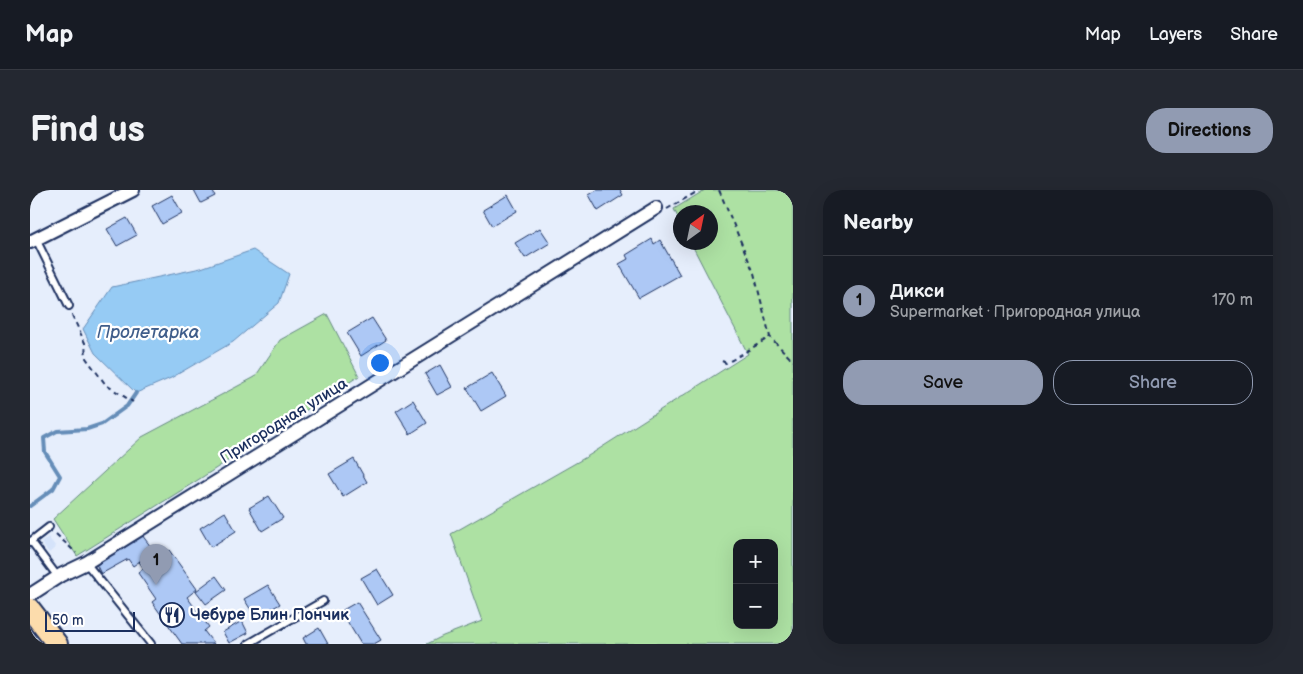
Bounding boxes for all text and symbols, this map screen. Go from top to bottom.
text: Map [25,20,73,49]
text: Map [1085,24,1121,45]
text: Layers [1149,24,1202,45]
text: Share [1230,24,1278,45]
button: Directions [1146,108,1273,153]
text: Find us [30,109,145,152]
north arrow [673,205,718,250]
text: Nearby [843,210,913,235]
text: Дикси [890,280,944,303]
text: 1 [856,291,862,310]
text: 170 m [1212,291,1253,310]
text: Supermarket · Пригородная улица [890,303,1140,322]
water label: Пролетарка [97,322,199,343]
your location [367,350,393,376]
button: Save [843,360,1043,405]
button: Share [1053,360,1253,405]
street label: Пригородная улица [217,374,352,468]
map controls [733,539,778,629]
button: + [733,539,778,584]
pin: 1 [140,544,172,585]
button: − [733,584,778,629]
restaurant icon: Чебуре Блин Пончик [159,602,185,628]
place label: Чебуре Блин Пончик [190,606,349,625]
scale bar [45,609,135,632]
text: 50 m [52,612,84,629]

